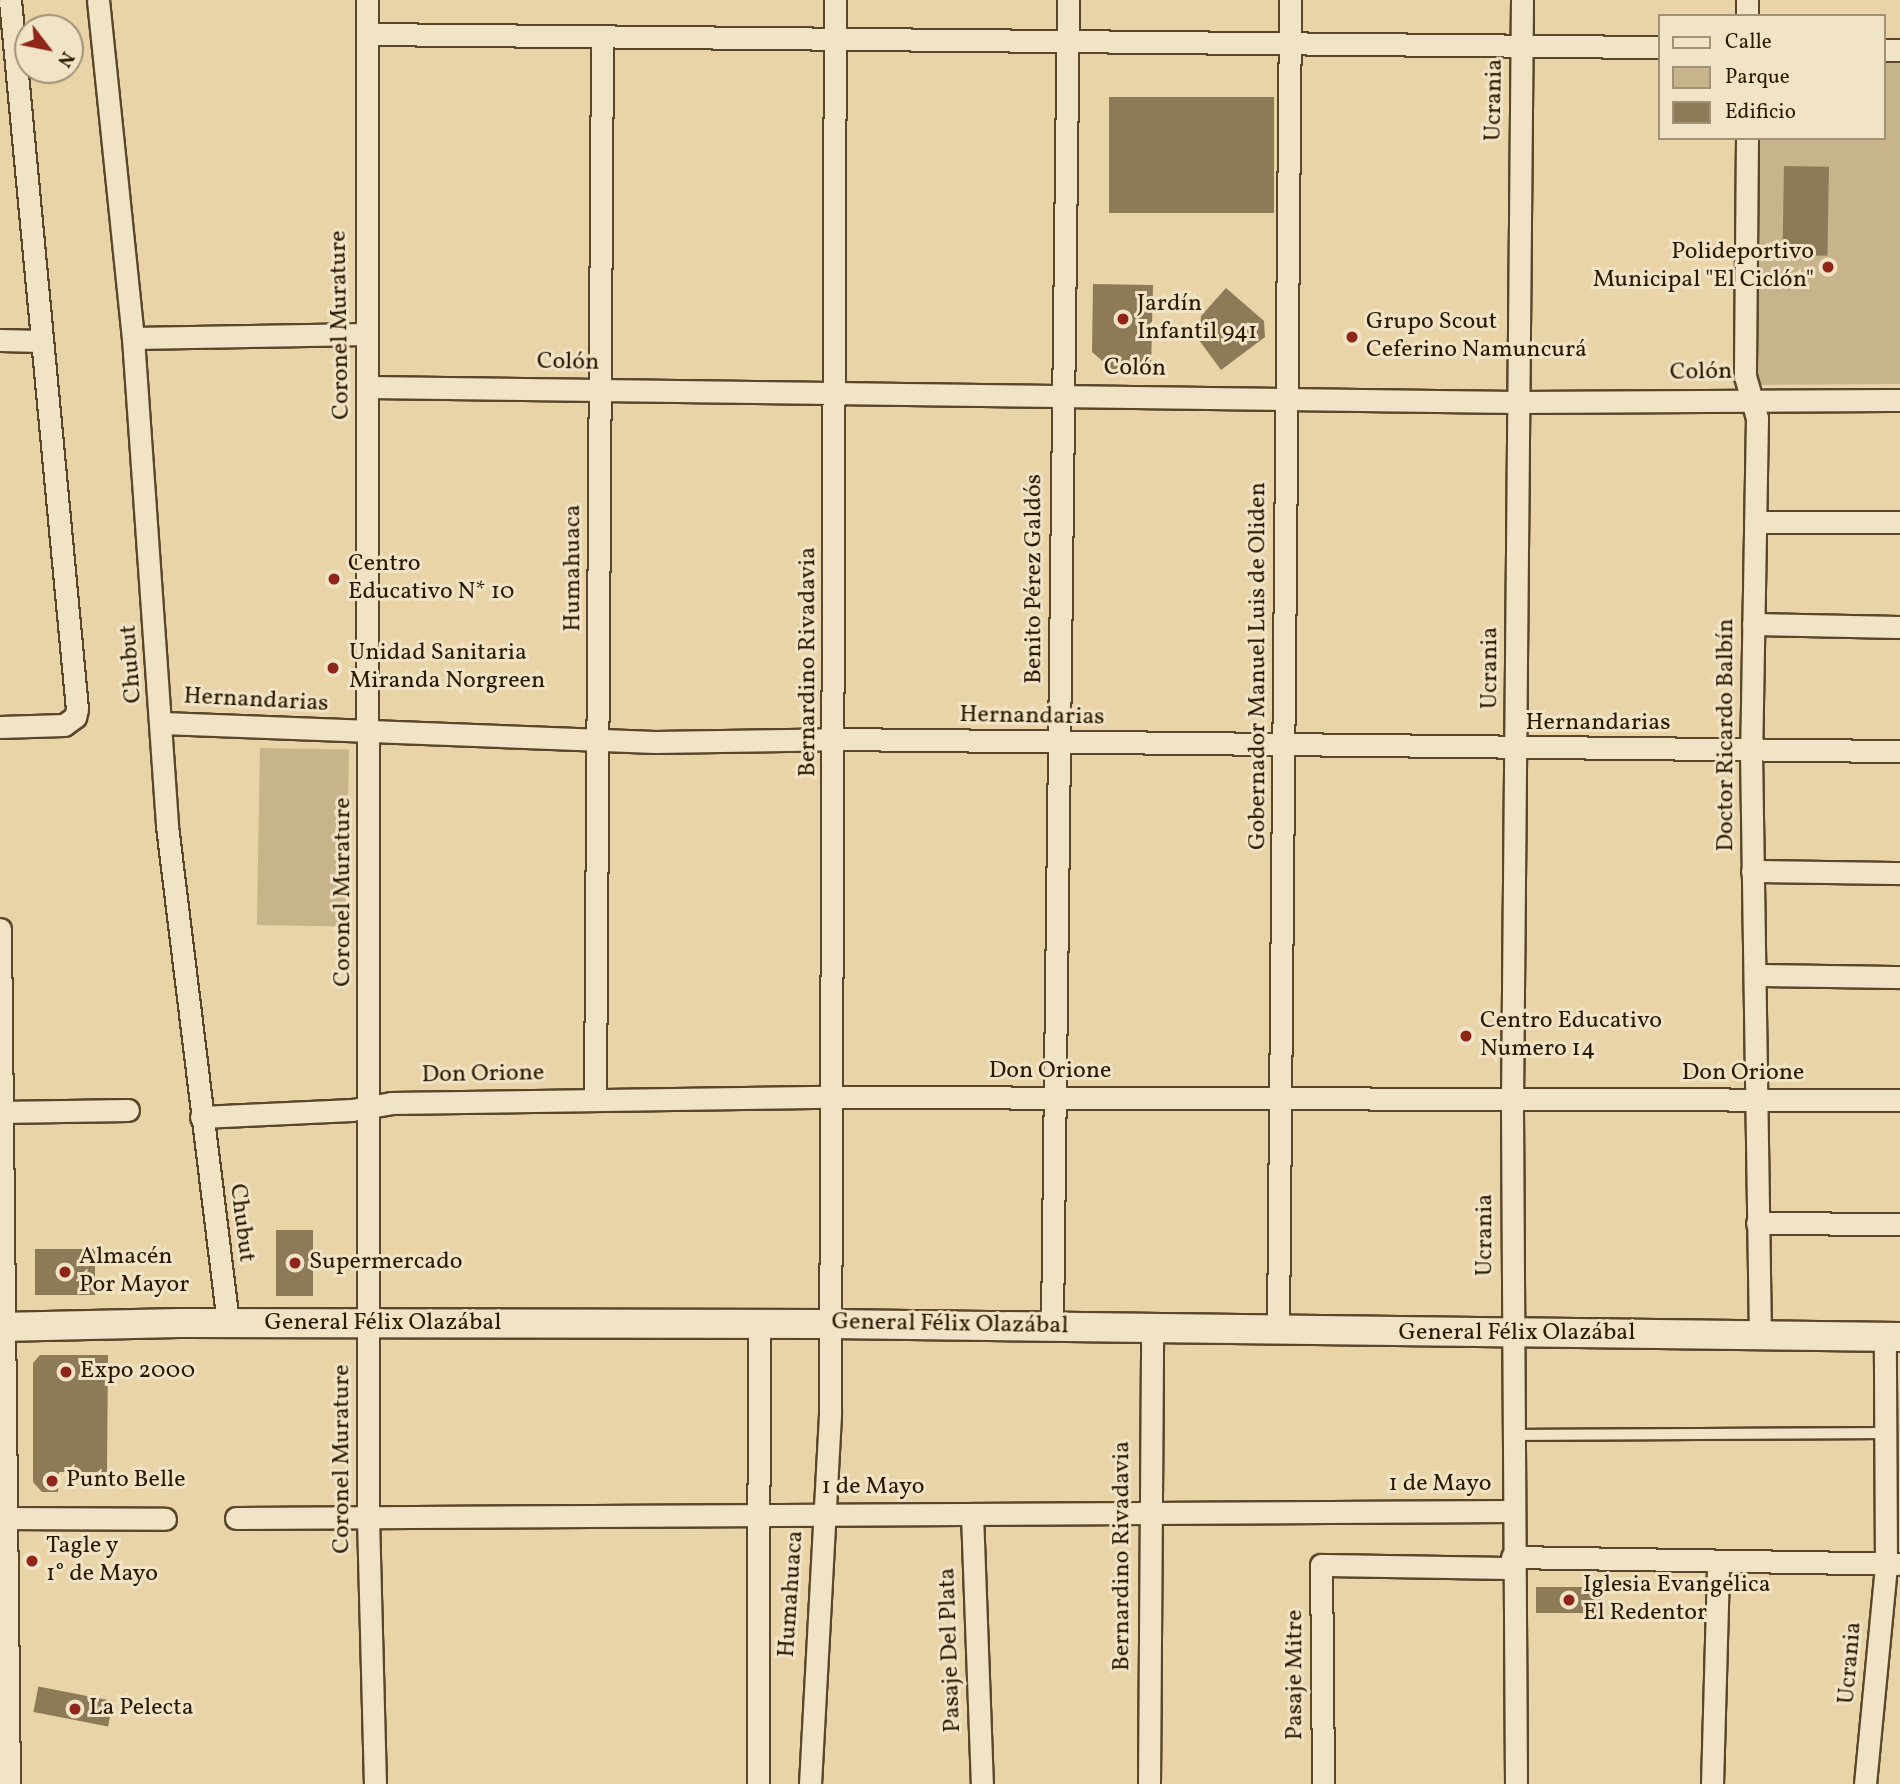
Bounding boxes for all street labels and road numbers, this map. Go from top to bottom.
street label: Ucrania [1480,59,1510,141]
street label: Coronel Murature [325,230,357,420]
street label: Colón [537,348,599,378]
street label: Colón [1104,354,1166,384]
street label: Colón [1670,358,1732,388]
street label: Benito Pérez Galdós [1021,474,1049,684]
street label: Gobernador Manuel Luis de Oliden [1245,482,1273,850]
street label: Humahuaca [560,504,588,632]
street label: Bernardino Rivadavia [795,547,823,777]
street label: Doctor Ricardo Balbín [1713,618,1741,852]
street label: Chubut [115,624,149,704]
street label: Ucrania [1477,627,1505,709]
street label: Hernandarias [183,683,329,719]
street label: Hernandarias [959,701,1105,733]
street label: Hernandarias [1525,710,1671,738]
street label: Coronel Murature [330,797,358,987]
street label: Don Orione [989,1058,1111,1086]
street label: Don Orione [421,1060,545,1090]
street label: Don Orione [1682,1060,1804,1088]
street label: Chubut [222,1182,260,1264]
street label: Ucrania [1472,1194,1500,1276]
street label: General Félix Olazábal [831,1309,1069,1341]
street label: General Félix Olazábal [265,1310,501,1338]
street label: General Félix Olazábal [1399,1320,1635,1348]
street label: Coronel Murature [329,1364,357,1554]
street label: Bernardino Rivadavia [1109,1441,1137,1671]
street label: 1 de Mayo [1389,1471,1491,1499]
street label: 1 de Mayo [822,1474,924,1502]
street label: Humahuaca [773,1530,811,1658]
street label: Pasaje Del Plata [934,1567,968,1733]
street label: Pasaje Mitre [1282,1610,1310,1740]
street label: Ucrania [1833,1621,1869,1705]

